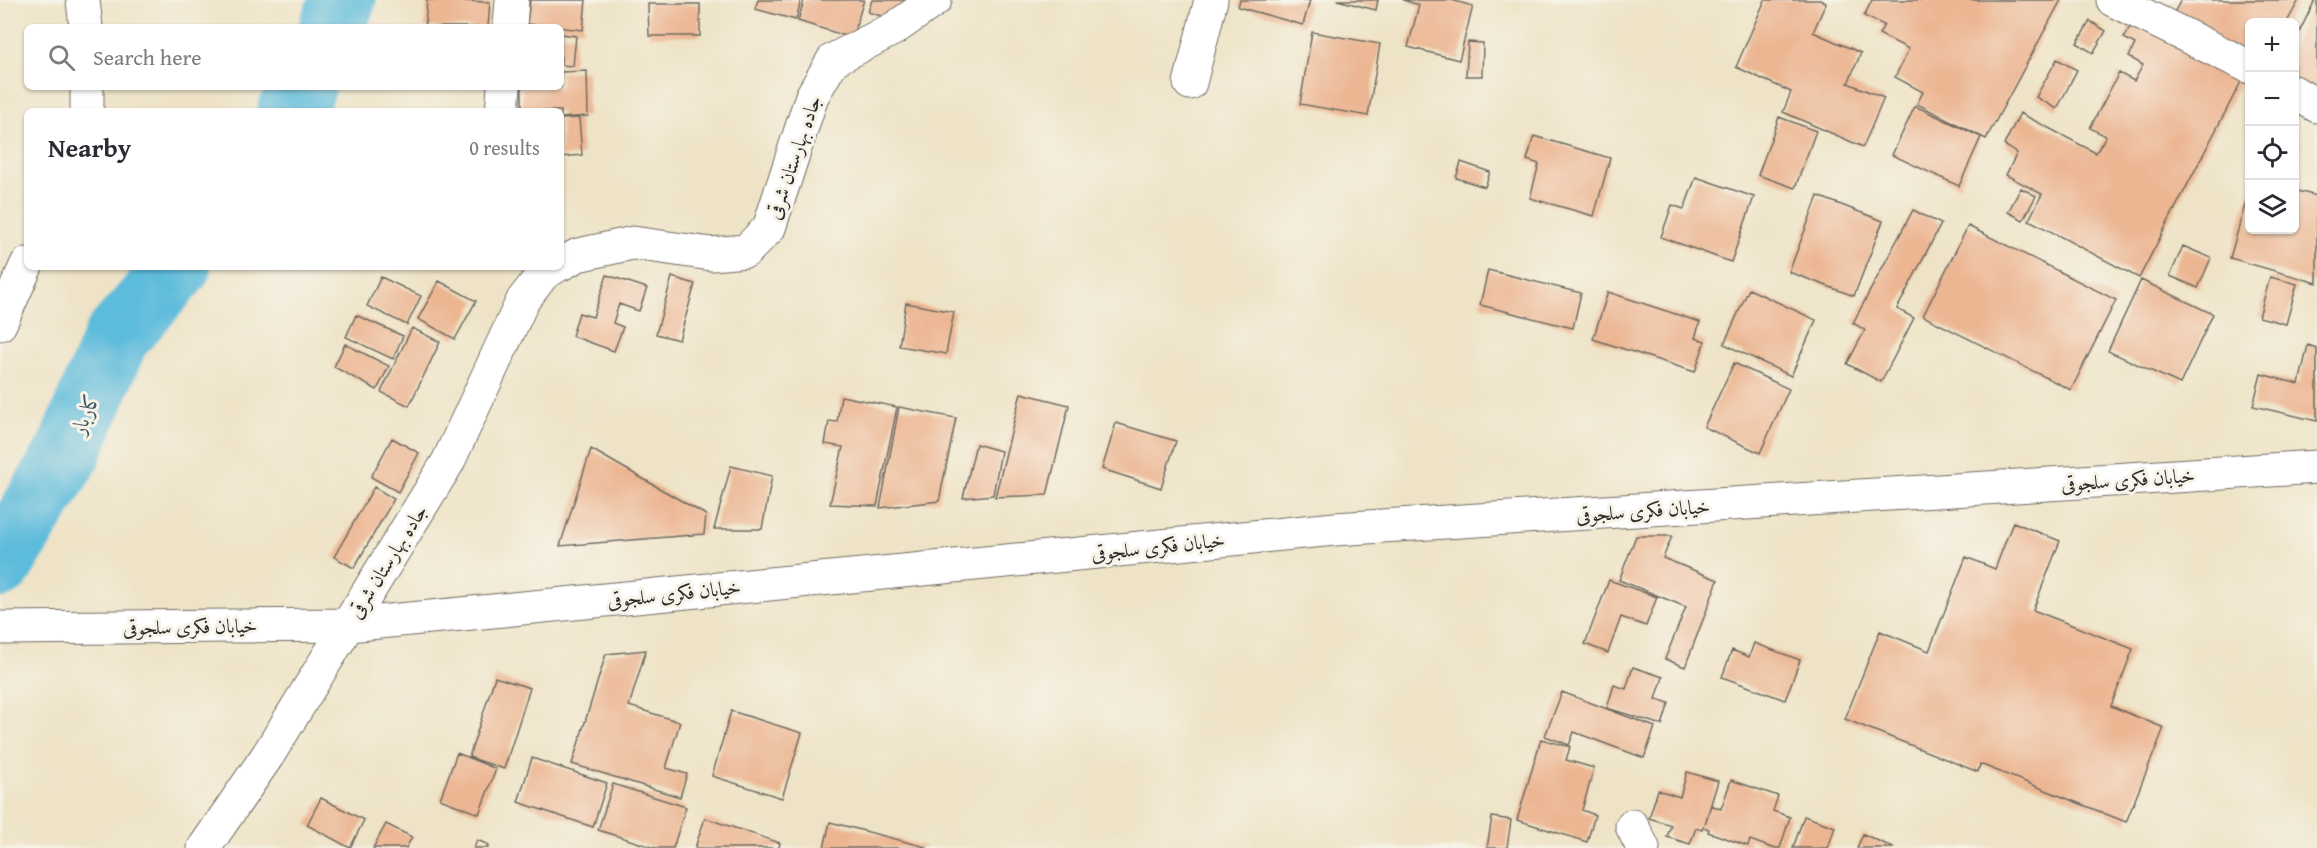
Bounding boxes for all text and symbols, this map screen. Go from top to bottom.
map controls [2245,18,2299,234]
button: + [2245,18,2299,72]
search box [24,24,564,90]
icon: search [45,41,78,74]
text: Search here [93,41,202,73]
button: − [2245,72,2299,126]
street label: جاده بهارستان شرقی [758,91,828,223]
button: locate [2245,126,2299,180]
text: Nearby [48,128,131,167]
text: 0 results [469,133,540,162]
button: layers [2245,180,2299,234]
water label: کاربار [61,387,108,441]
street label: خیابان فکری سلجوقی [2060,460,2196,498]
street label: خیابان فکری سلجوقی [1575,491,1711,529]
street label: جاده بهارستان شرقی [340,498,434,624]
street label: خیابان فکری سلجوقی [1090,525,1226,567]
street label: خیابان فکری سلجوقی [606,572,742,614]
street label: خیابان فکری سلجوقی [123,610,257,642]

